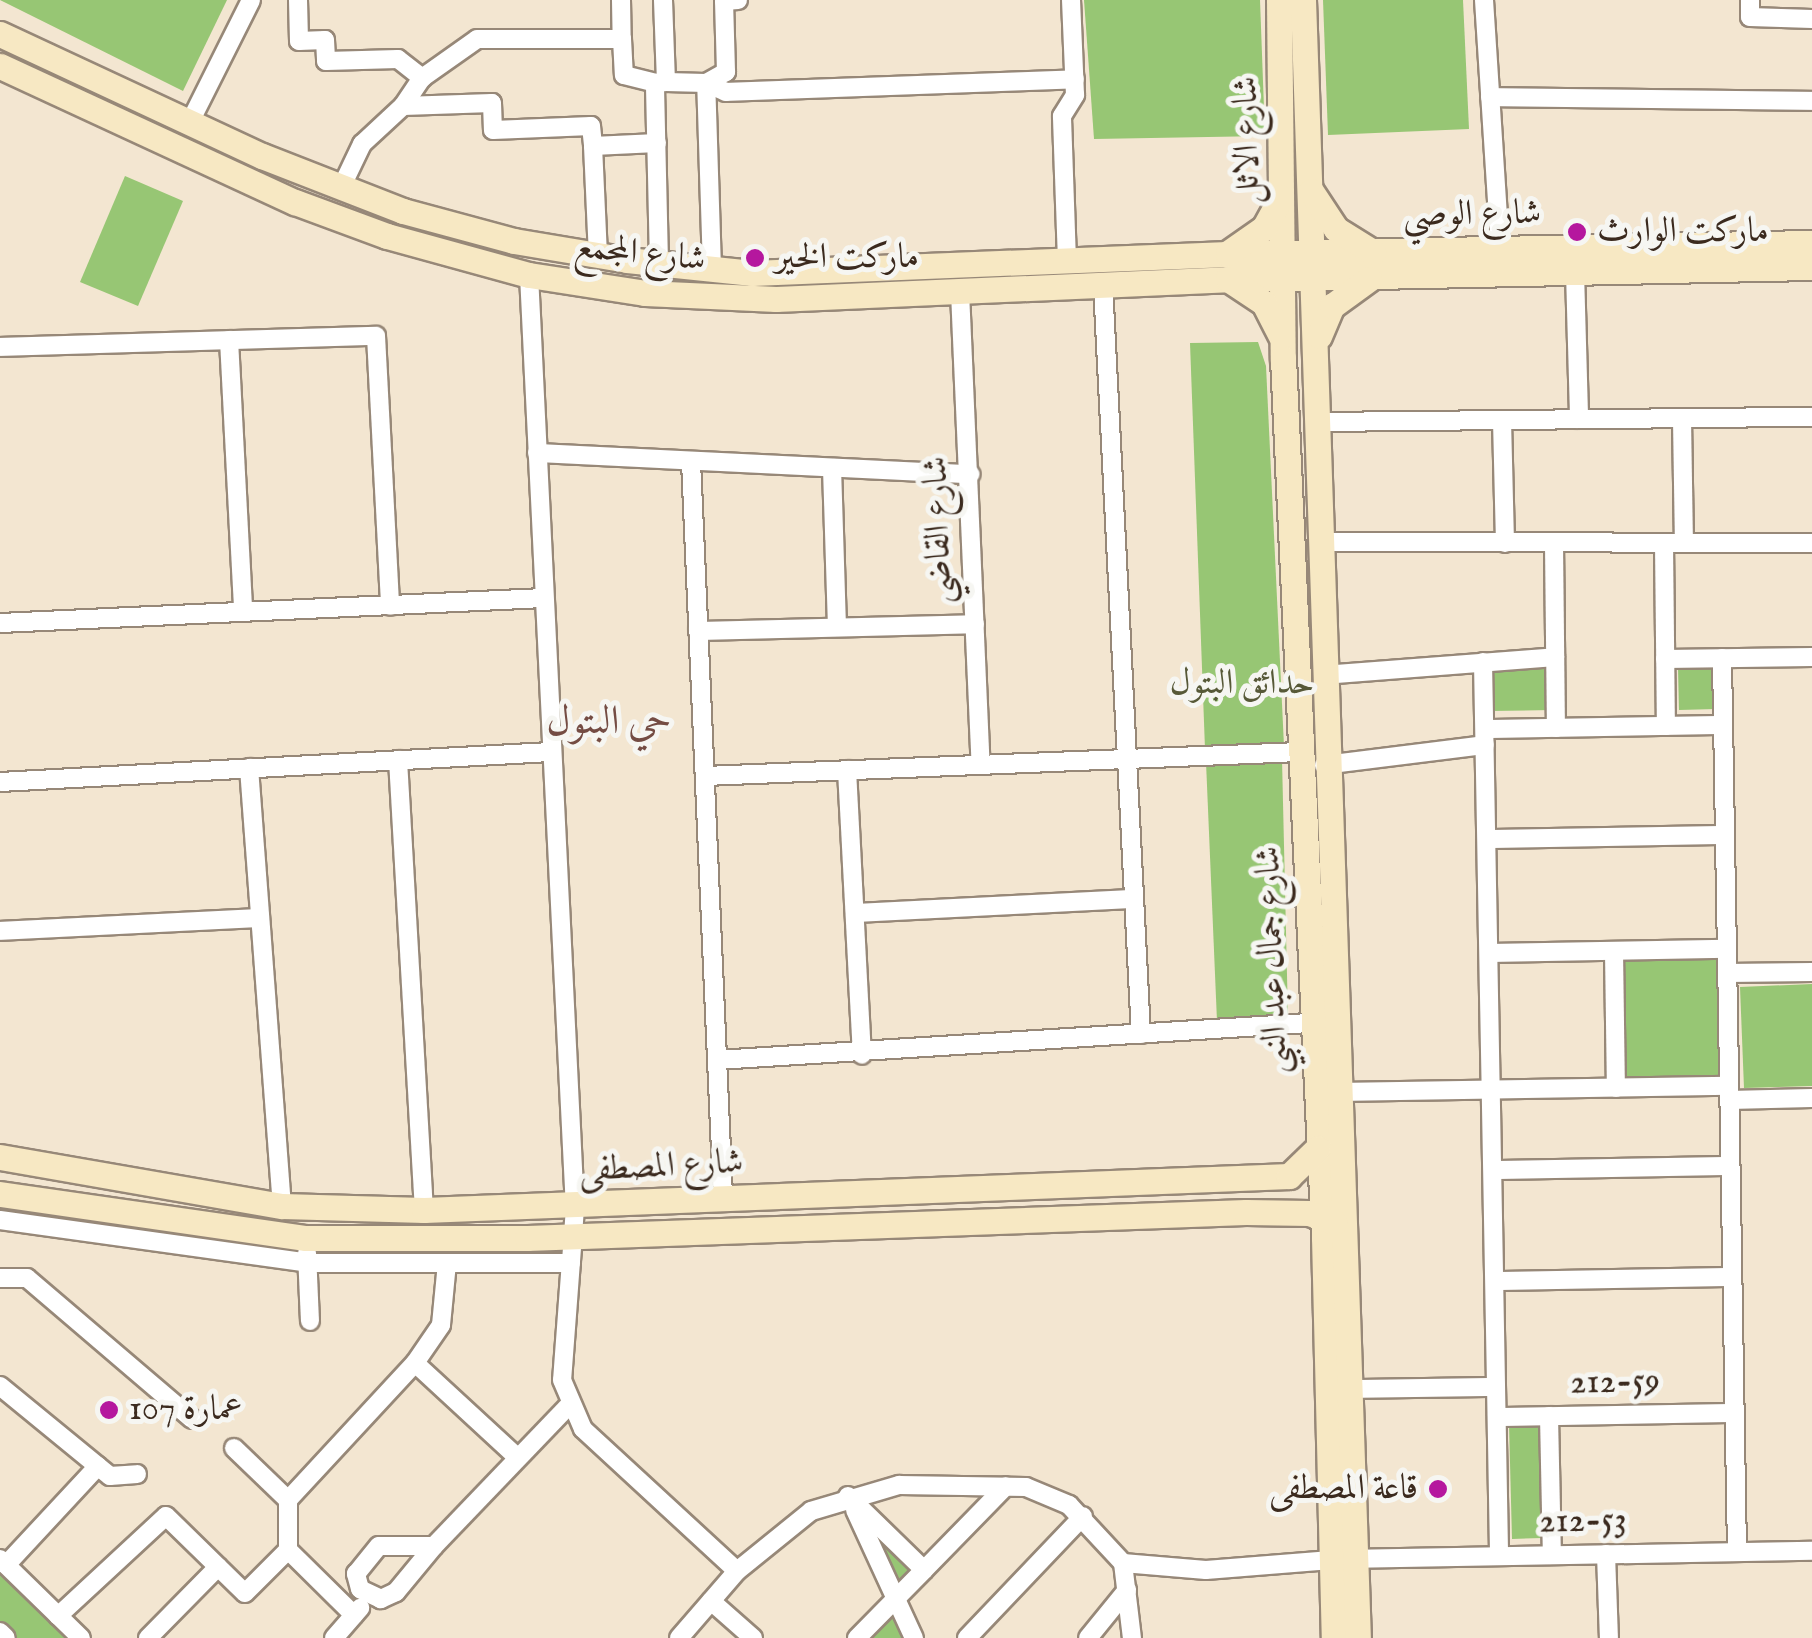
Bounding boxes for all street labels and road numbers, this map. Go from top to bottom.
street label: شارع الاثل [1226,76,1270,204]
street label: شارع الوصي [1402,193,1542,237]
street label: شارع المجمع [572,226,708,282]
street label: شارع القاضي [915,456,963,604]
street label: شارع جمال عبد النبي [1248,845,1298,1075]
street label: شارع المصطفى [578,1142,744,1192]
street label: 212-59 [1570,1361,1660,1405]
street label: 212-53 [1539,1500,1627,1544]

